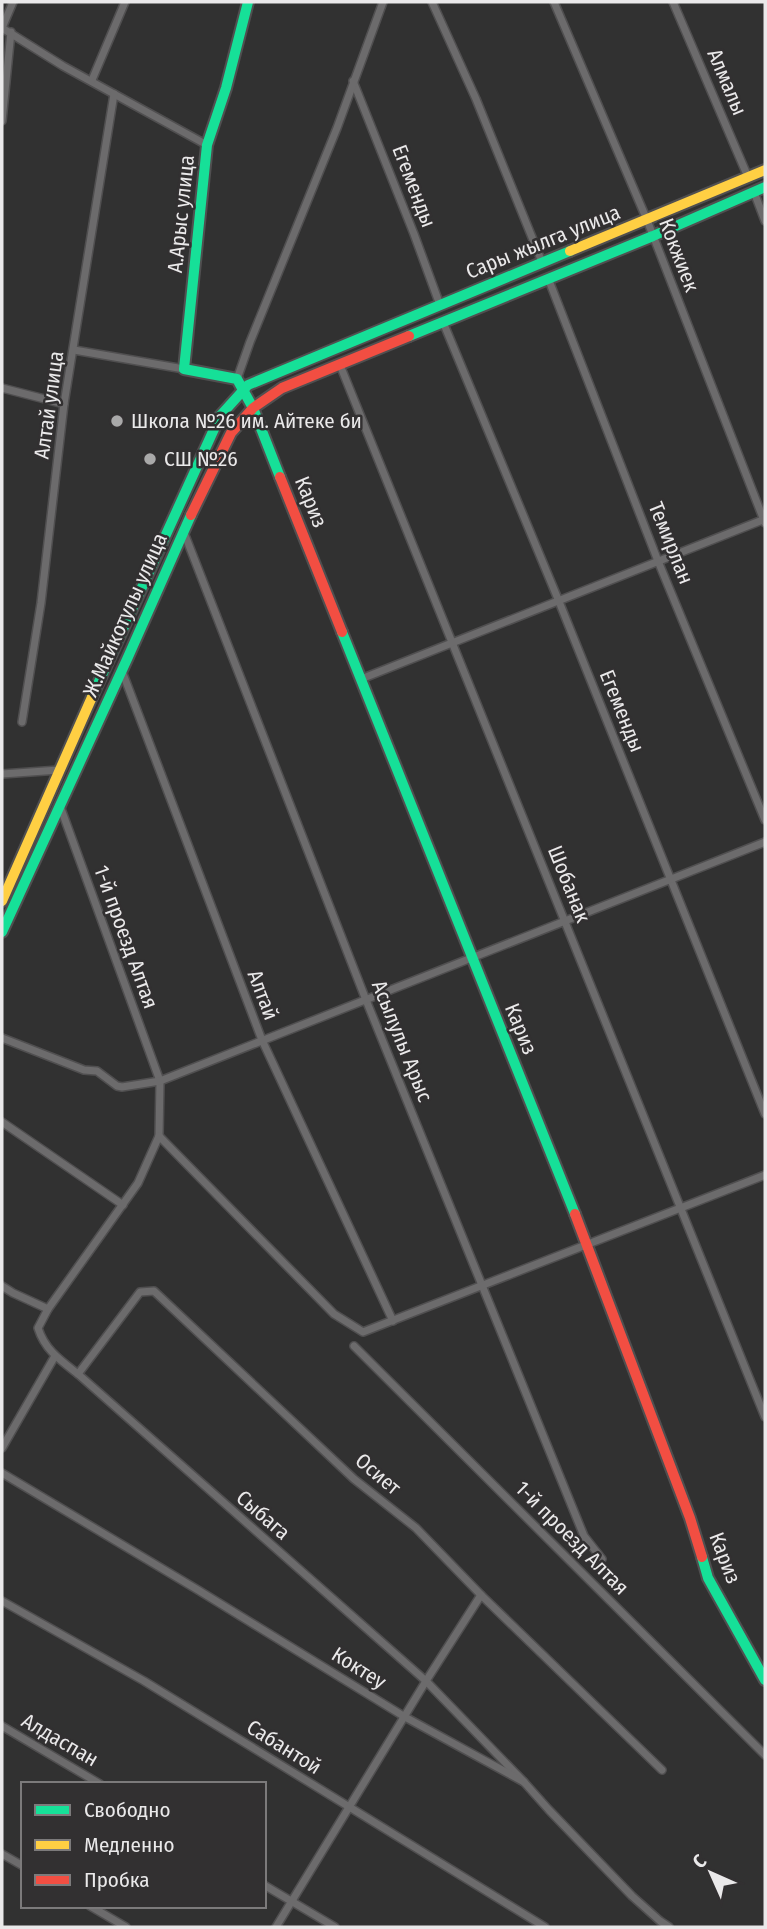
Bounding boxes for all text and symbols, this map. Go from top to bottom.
street label: Алмалы [701,45,753,119]
street label: Егеменды [386,141,442,231]
street label: А.Арыс улица [162,154,200,274]
street label: Сары жылга улица [462,199,624,285]
street label: Кокжиек [653,215,705,296]
street label: Алтай улица [29,349,69,461]
place label: Школа №26 им. Айтеке би [131,408,362,434]
marker: Школа №26 им. Айтеке би [109,413,125,429]
place label: СШ №26 [164,446,238,472]
marker: СШ №26 [142,451,158,467]
street label: Кариз [289,472,333,532]
street label: Темирлан [643,498,699,588]
street label: Ж.Майкотулы улица [77,529,173,701]
street label: Егеменды [594,666,650,756]
street label: Шобанак [542,842,596,926]
street label: 1-й проезд Алтая [88,862,164,1012]
street label: Алтай [242,966,284,1024]
street label: Асылулы Арыс [366,976,438,1106]
street label: Кариз [499,999,543,1059]
street label: Осиет [350,1447,407,1501]
street label: 1-й проезд Алтая [510,1476,634,1600]
street label: Сыбага [231,1485,295,1545]
street label: Кариз [703,1529,747,1587]
street label: Коктеу [327,1641,392,1695]
street label: Алдаспан [17,1708,103,1772]
street label: Сабантой [242,1714,326,1780]
legend [21,1782,266,1908]
text: Свободно [84,1797,170,1823]
text: Медленно [84,1832,174,1858]
north arrow [676,1838,746,1908]
text: С [688,1850,711,1873]
text: Пробка [84,1867,150,1893]

